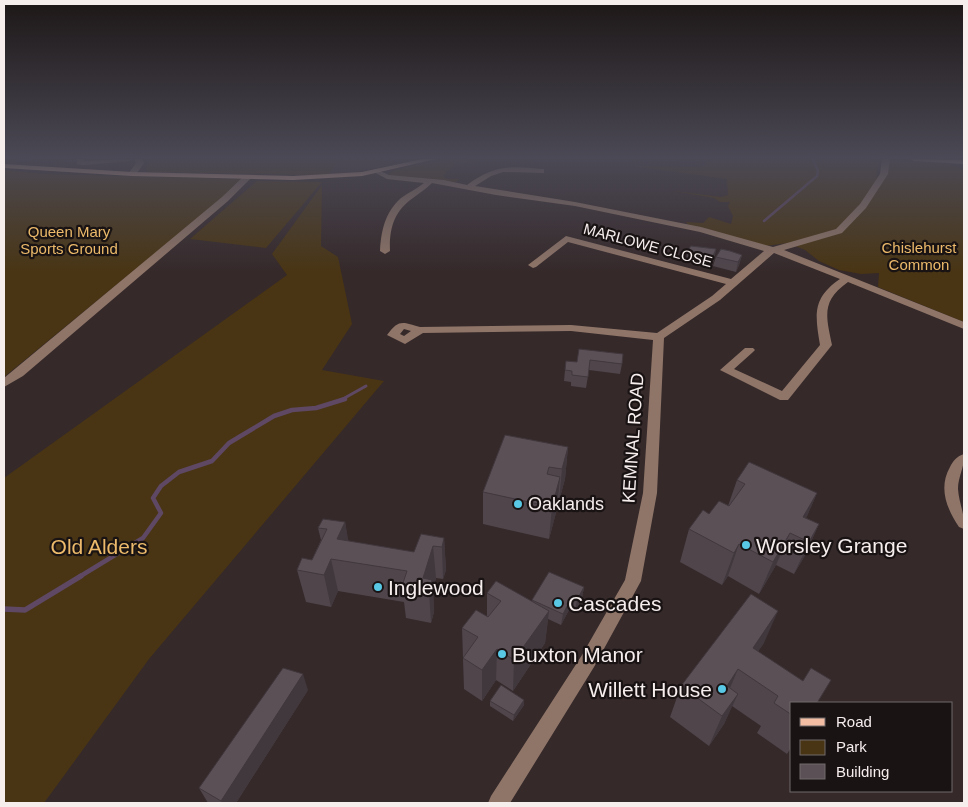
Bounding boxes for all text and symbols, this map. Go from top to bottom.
street label: MARLOWE CLOSE [582,220,714,270]
park label: Queen Mary Sports Ground [20,223,118,257]
park label: Chislehurst Common [881,239,957,273]
street label: KEMNAL ROAD [618,372,648,504]
place label: Oaklands [528,494,604,514]
marker: Oaklands [512,498,524,510]
place label: Worsley Grange [756,534,907,557]
park label: Old Alders [51,535,147,558]
marker: Worsley Grange [740,539,752,551]
place label: Inglewood [388,576,484,599]
marker: Inglewood [372,581,384,593]
place label: Cascades [568,592,661,615]
marker: Cascades [552,597,564,609]
place label: Buxton Manor [512,643,643,666]
marker: Buxton Manor [496,648,508,660]
place label: Willett House [588,678,712,701]
marker: Willett House [716,683,728,695]
legend [790,702,953,792]
text: Road [836,713,872,730]
text: Park [836,738,867,755]
text: Building [836,763,889,780]

